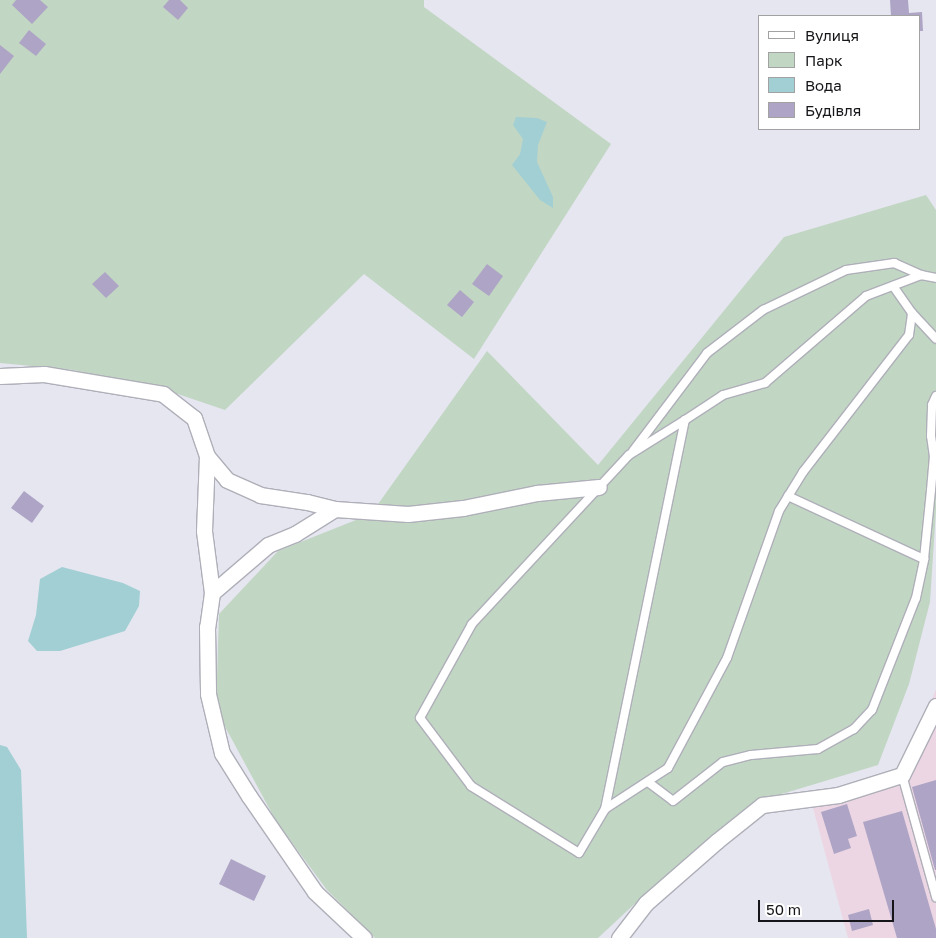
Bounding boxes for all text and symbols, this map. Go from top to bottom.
legend [758,15,921,130]
text: Вулиця [805,26,859,44]
text: Парк [805,51,843,69]
text: Вода [805,76,842,94]
text: Будівля [805,101,861,119]
scale bar [761,890,897,922]
text: 50 m [766,900,801,918]

